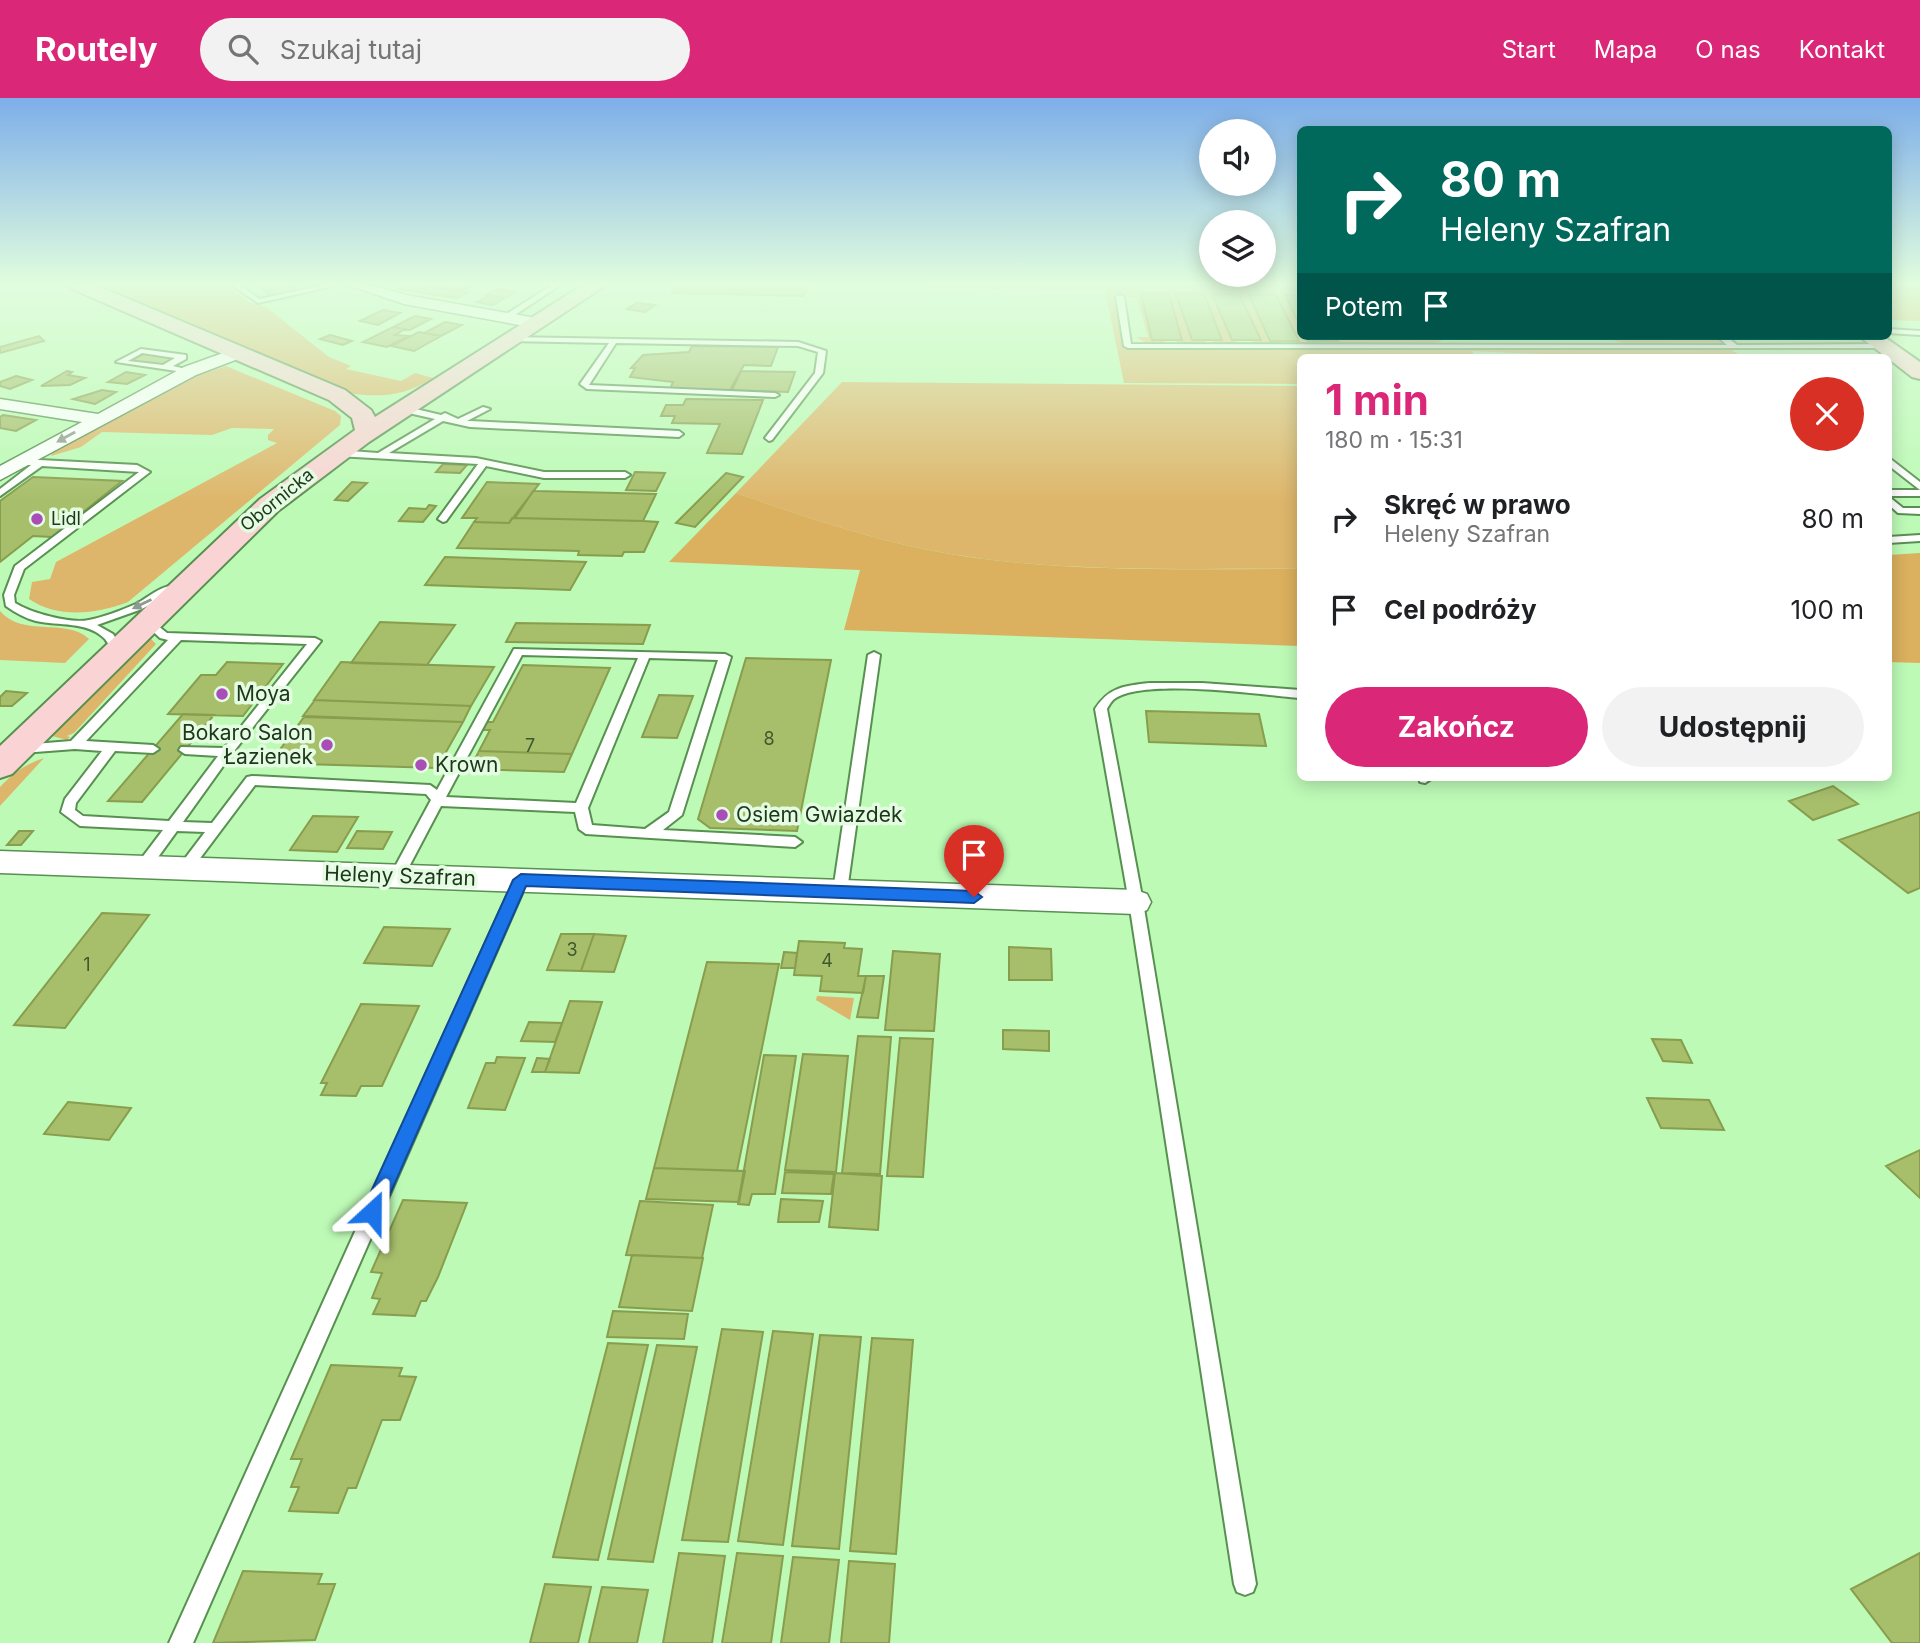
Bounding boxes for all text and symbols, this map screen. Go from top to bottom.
search box [200,18,690,81]
text: Routely [35,29,158,69]
icon: search [224,30,262,68]
text: Szukaj tutaj [280,34,422,65]
text: Start [1502,35,1556,64]
text: Mapa [1594,35,1657,64]
text: O nas [1695,35,1761,64]
text: Kontakt [1799,35,1885,64]
map controls [1199,119,1276,287]
button: sound [1199,119,1276,196]
text: 80 m [1440,150,1561,209]
icon: right [1325,154,1416,245]
button: layers [1199,210,1276,287]
text: Heleny Szafran [1440,210,1671,249]
icon: arrive [1417,287,1455,325]
text: Potem [1325,291,1403,322]
text: 1 min [1325,374,1429,425]
button: close [1790,377,1864,451]
text: 180 m · 15:31 [1325,426,1463,454]
one-way arrow [56,431,75,443]
street label: Obornicka [236,464,317,535]
text: Skręć w prawo [1384,489,1571,520]
icon: right [1325,500,1363,538]
text: 80 m [1801,503,1864,534]
place label: Lidl [51,508,81,529]
marker: Lidl [29,511,45,527]
text: Heleny Szafran [1384,520,1550,548]
icon: arrive [1325,591,1363,629]
text: Cel podróży [1384,594,1537,625]
text: 100 m [1791,594,1864,625]
one-way arrow [132,599,152,610]
place label: Moya [236,681,291,706]
marker: Moya [214,686,230,702]
button: Zakończ [1325,687,1588,767]
button: Udostępnij [1602,687,1864,767]
place label: Bokaro Salon Łazienek [182,720,313,769]
house number: 8 [763,728,775,749]
house number: 7 [525,735,535,756]
marker: Bokaro Salon Łazienek [319,737,335,753]
place label: Krown [435,752,498,777]
marker: Krown [413,757,429,773]
place label: Osiem Gwiazdek [736,802,903,827]
marker: Osiem Gwiazdek [714,807,730,823]
pin [944,825,1004,897]
icon: arrive [955,836,993,874]
street label: Heleny Szafran [324,860,476,891]
house number: 3 [566,939,578,960]
house number: 4 [821,950,833,971]
house number: 1 [83,954,91,975]
position arrow [335,1175,409,1249]

